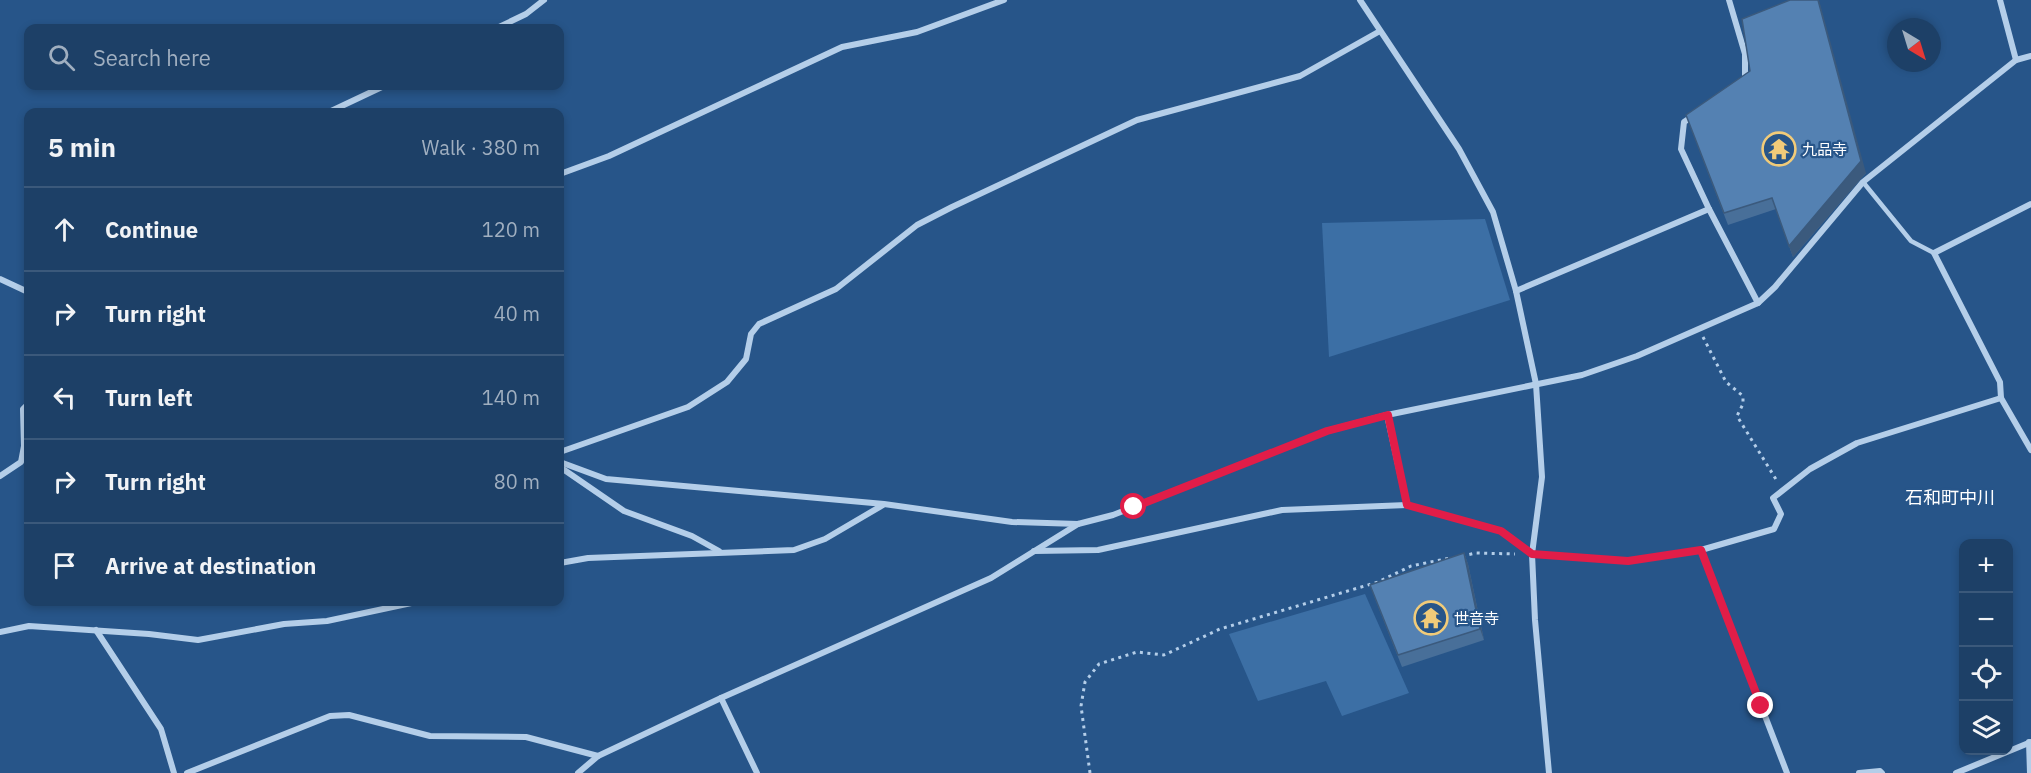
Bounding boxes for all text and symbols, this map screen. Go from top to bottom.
north arrow [1887,18,1941,72]
search box [24,24,564,90]
icon: search [45,41,78,74]
text: Search here [93,43,211,72]
text: 5 min [48,130,116,164]
temple icon: 九品寺 [1761,131,1797,167]
text: Walk · 380 m [422,134,540,161]
place label: 九品寺 [1802,140,1847,159]
icon: ahead [48,213,81,246]
text: Continue [105,215,198,244]
text: 120 m [482,216,540,243]
icon: right [48,297,81,330]
text: Turn right [105,299,206,328]
text: 40 m [494,300,540,327]
icon: left [48,381,81,414]
text: Turn left [105,383,193,412]
text: 140 m [482,384,540,411]
icon: right [48,465,81,498]
text: Turn right [105,467,206,496]
text: 80 m [494,468,540,495]
district label: 石和町中川 [1905,486,1995,509]
route start [1120,493,1146,519]
map controls [1959,539,2013,755]
button: + [1959,539,2013,593]
icon: arrive [48,549,81,582]
text: Arrive at destination [105,551,316,580]
button: − [1959,593,2013,647]
temple icon: 世音寺 [1413,600,1449,636]
place label: 世音寺 [1454,609,1499,628]
button: locate [1959,647,2013,701]
route end [1747,692,1773,718]
button: layers [1959,701,2013,755]

